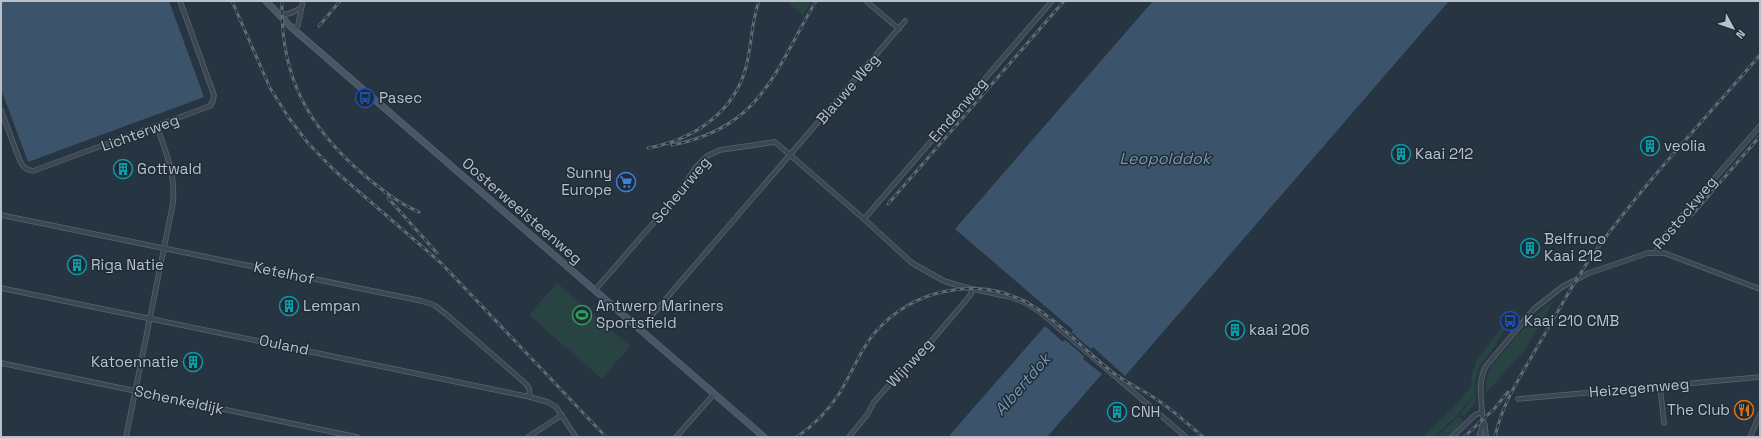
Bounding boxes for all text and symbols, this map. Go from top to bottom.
north arrow [1713,8,1753,48]
text: N [1733,27,1748,42]
street label: Blauwe Weg [812,50,883,128]
street label: Emdenweg [924,73,991,146]
bus stop icon: Pasec [354,87,376,109]
place label: Pasec [379,88,422,107]
street label: Lichterweg [98,110,181,155]
building icon: veolia [1639,135,1661,157]
place label: veolia [1664,136,1706,155]
building icon: Kaai 212 [1390,143,1412,165]
place label: Kaai 212 [1415,144,1473,163]
water label: Leopolddok [1119,148,1213,169]
street label: Scheurweg [647,152,714,227]
street label: Oosterweelsteenweg [458,153,586,268]
building icon: Gottwald [112,158,134,180]
place label: Gottwald [137,159,202,178]
place label: Sunny Europe [561,163,612,199]
supermarket icon: Sunny Europe [615,171,637,193]
street label: Rostockweg [1648,172,1721,253]
place label: Belfruco Kaai 212 [1544,229,1606,265]
building icon: Belfruco Kaai 212 [1519,237,1541,259]
building icon: Riga Natie [66,254,88,276]
place label: Riga Natie [91,255,164,274]
street label: Ketelhof [252,257,316,288]
building icon: Lempan [278,295,300,317]
place label: Lempan [303,296,360,315]
place label: Antwerp Mariners Sportsfield [596,296,724,332]
sports icon: Antwerp Mariners Sportsfield [571,304,593,326]
bus stop icon: Kaai 210 CMB [1499,310,1521,332]
place label: Kaai 210 CMB [1524,311,1619,330]
building icon: kaai 206 [1224,319,1246,341]
place label: kaai 206 [1249,320,1310,339]
street label: Ouland [257,330,311,359]
street label: Wijnweg [882,334,937,391]
water label: Albertdok [990,347,1057,420]
building icon: Katoennatie [182,351,204,373]
place label: Katoennatie [91,352,179,371]
street label: Heizegemweg [1588,374,1690,401]
street label: Schenkeldijk [133,381,225,418]
restaurant icon: The Club [1733,399,1755,421]
place label: The Club [1667,400,1730,419]
building icon: CNH [1106,401,1128,423]
place label: CNH [1131,402,1160,421]

